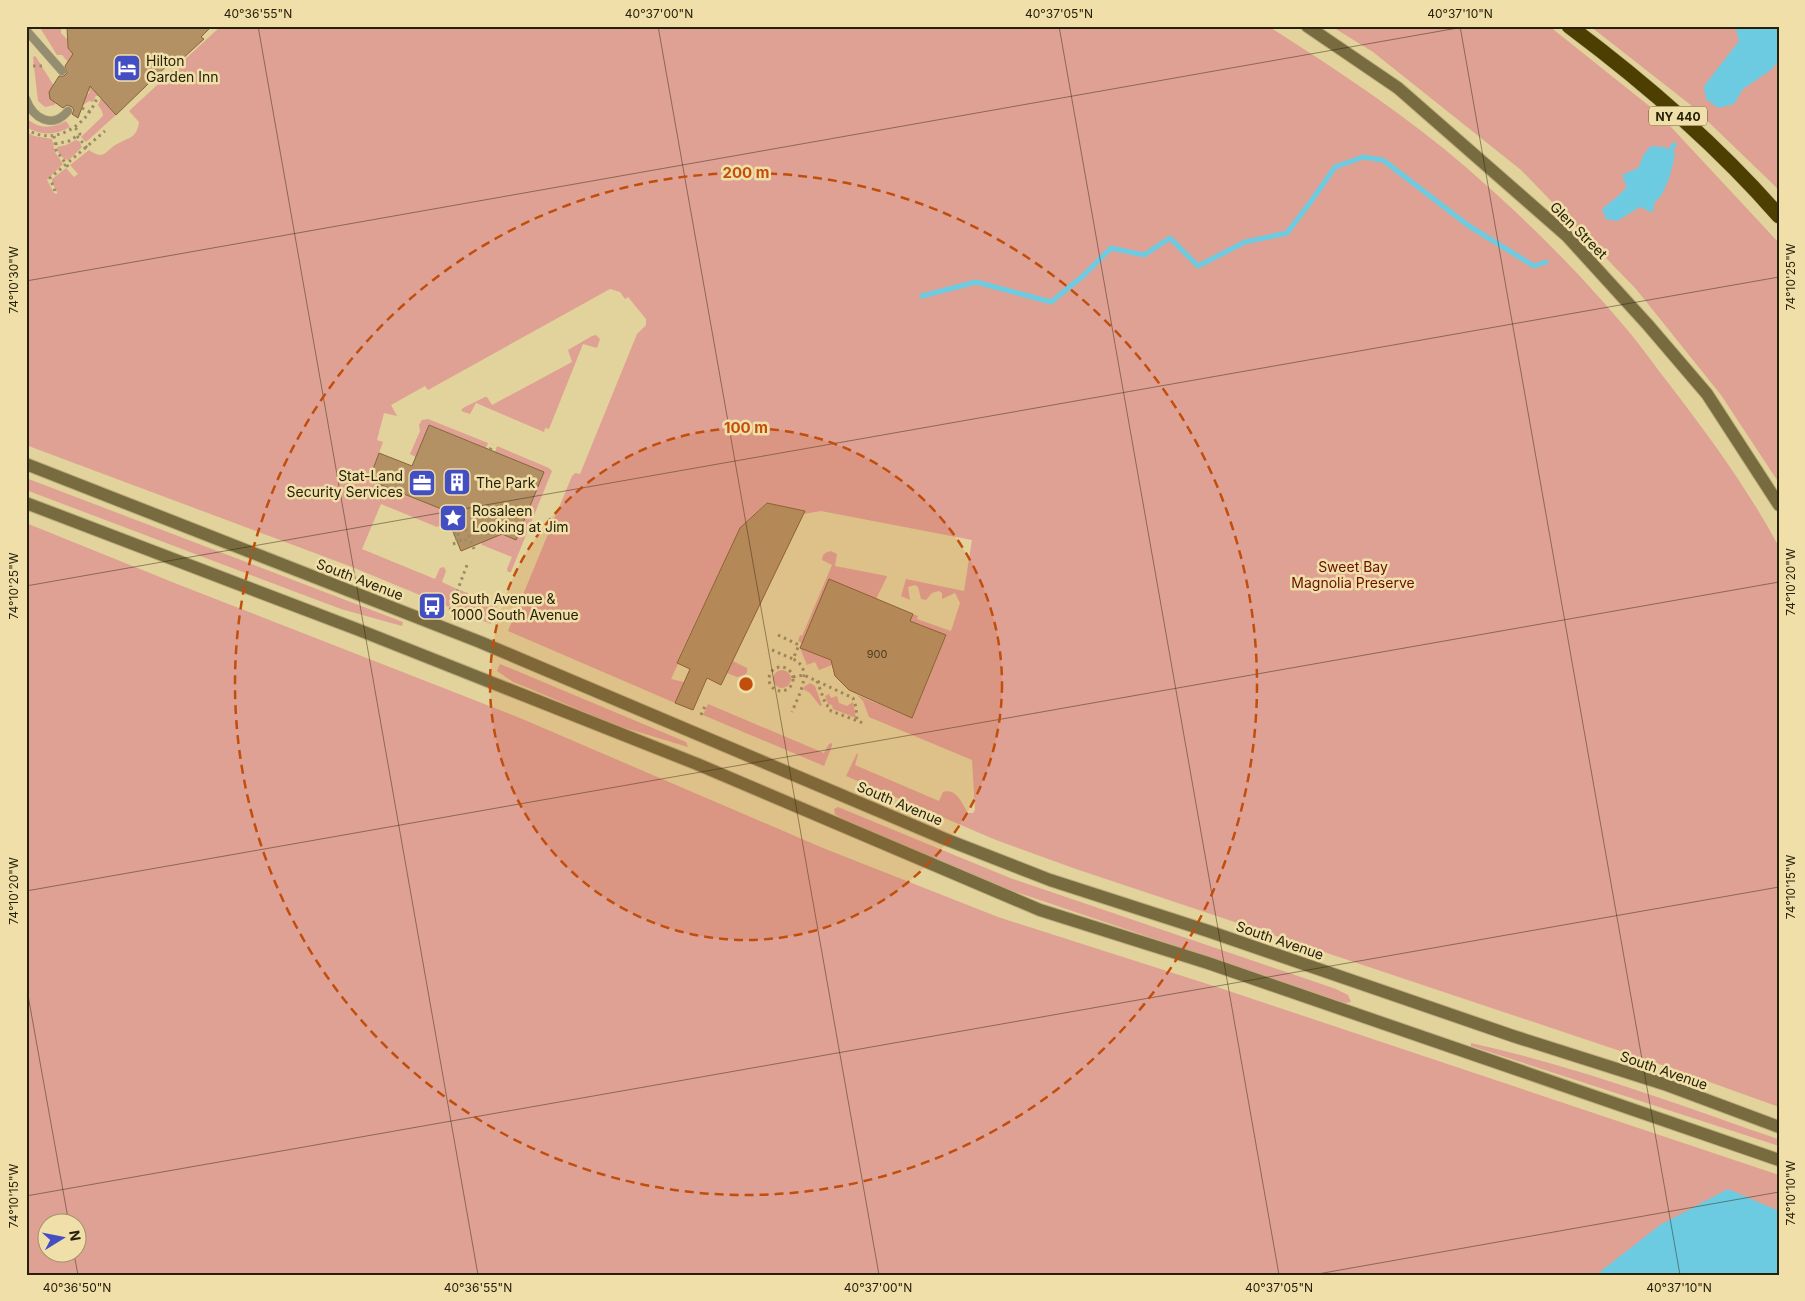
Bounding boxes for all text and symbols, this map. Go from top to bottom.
text: 40°36'55"N [224,6,292,21]
text: 40°37'00"N [625,6,693,21]
text: 40°37'05"N [1025,6,1093,21]
text: 40°37'10"N [1427,6,1493,21]
place label: Hilton Garden Inn [146,52,219,85]
hotel icon: Hilton Garden Inn [112,53,142,83]
road number: NY 440 [1649,106,1707,125]
text: 200 m [723,163,769,182]
street label: Glen Street [1547,198,1611,262]
text: 74°10'25"W [1783,243,1798,311]
text: 74°10'30"W [6,246,21,314]
text: 100 m [724,418,768,437]
place label: Stat-Land Security Services [287,467,403,500]
building icon: The Park [442,467,472,497]
office icon: Stat-Land Security Services [407,468,437,498]
place label: The Park [476,474,536,491]
place label: Rosaleen Looking at Jim [472,502,569,535]
place icon: Rosaleen Looking at Jim [438,503,468,533]
text: 74°10'20"W [1783,548,1798,616]
text: 74°10'25"W [6,552,21,620]
street label: South Avenue [314,555,406,603]
park label: Sweet Bay Magnolia Preserve [1291,558,1415,591]
place label: South Avenue & 1000 South Avenue [451,590,579,623]
bus stop icon: South Avenue & 1000 South Avenue [417,591,447,621]
house number: 900 [867,647,887,661]
centre of rings [737,675,755,693]
street label: South Avenue [855,777,945,829]
text: 74°10'15"W [1783,854,1798,919]
text: 74°10'20"W [6,857,21,925]
street label: South Avenue [1234,917,1326,963]
street label: South Avenue [1618,1047,1710,1093]
text: 74°10'10"W [1783,1160,1798,1226]
text: 74°10'15"W [6,1163,21,1228]
north arrow [38,1214,88,1264]
text: N [66,1229,85,1242]
text: 40°36'50"N [43,1280,111,1295]
text: 40°36'55"N [444,1280,512,1295]
text: 40°37'00"N [844,1280,912,1295]
text: 40°37'05"N [1245,1280,1313,1295]
text: 40°37'10"N [1646,1280,1712,1295]

